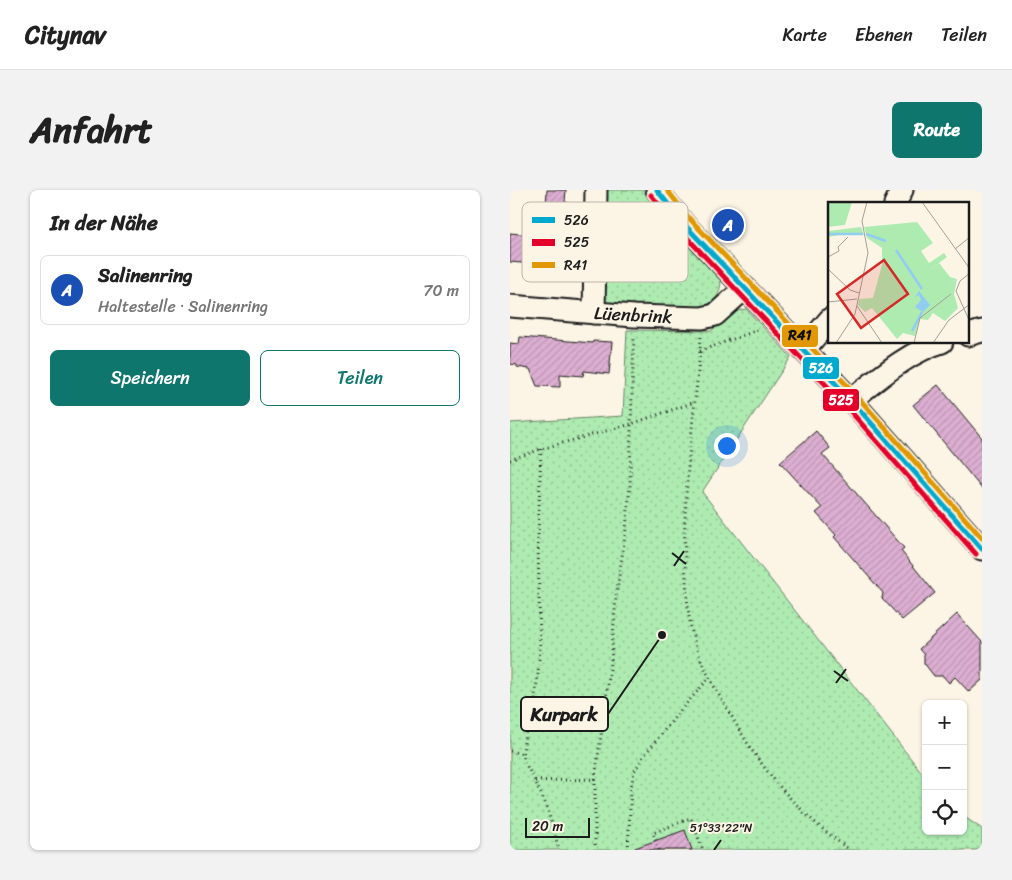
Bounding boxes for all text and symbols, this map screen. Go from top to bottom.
text: Citynav [25,14,106,56]
text: Karte [783,19,827,51]
text: Ebenen [855,19,913,51]
text: Teilen [941,19,987,51]
text: Anfahrt [30,99,153,161]
button: Route [892,102,982,158]
legend [522,202,688,282]
inset map [828,202,970,344]
text: In der Nähe [50,204,158,242]
pin: A [712,206,744,244]
text: 526 [564,208,589,233]
text: 525 [564,230,590,255]
text: R41 [564,253,587,278]
text: Salinenring [98,259,193,292]
text: A [62,276,72,305]
text: 70 m [423,276,459,305]
text: Haltestelle · Salinenring [98,292,268,321]
street label: Lüenbrink [593,297,673,333]
text: R41 [787,323,812,348]
line badge: R41 [781,324,819,348]
button: Speichern [50,350,250,406]
button: Teilen [260,350,460,406]
line badge: 526 [802,356,840,380]
text: 526 [809,356,833,381]
line badge: 525 [822,388,860,412]
text: 525 [828,388,854,413]
your location [714,433,740,459]
callout: Kurpark [521,697,608,731]
text: Kurpark [530,698,598,731]
map controls [922,700,967,835]
button: + [922,700,967,745]
button: − [922,745,967,790]
button: locate [922,790,967,835]
text: 20 m [532,814,563,839]
scale bar [525,815,590,838]
text: 51°33'22"N [690,817,753,839]

